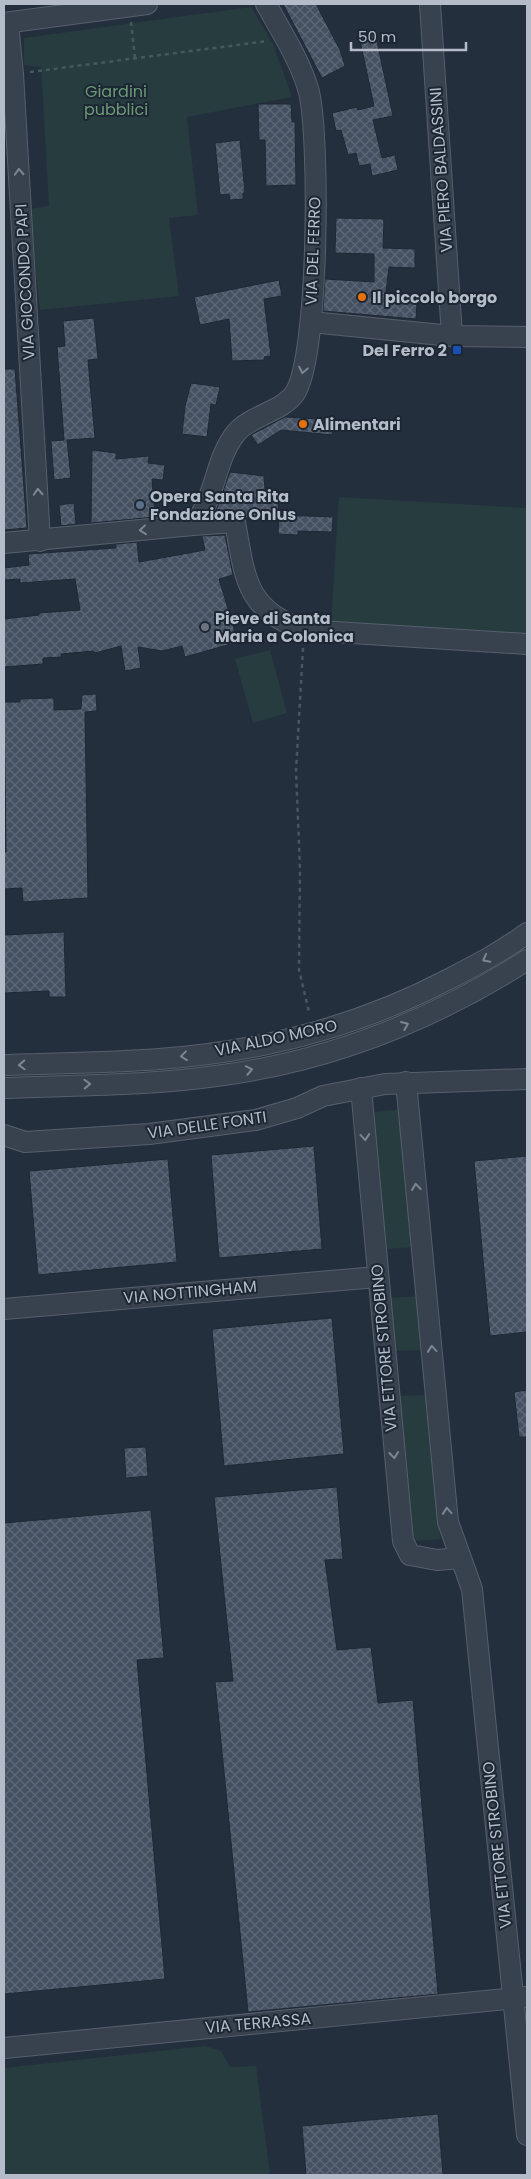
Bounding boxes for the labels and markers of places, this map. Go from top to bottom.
place label: Il piccolo borgo [372,286,497,309]
marker: Il piccolo borgo [356,291,368,303]
place label: Del Ferro 2 [362,339,447,362]
marker: Del Ferro 2 [451,344,463,356]
place label: Alimentari [313,413,401,436]
marker: Alimentari [297,418,309,430]
place label: Opera Santa Rita Fondazione Onlus [150,485,296,526]
marker: Opera Santa Rita Fondazione Onlus [134,499,146,511]
place label: Pieve di Santa Maria a Colonica [215,607,354,648]
marker: Pieve di Santa Maria a Colonica [199,621,211,633]

